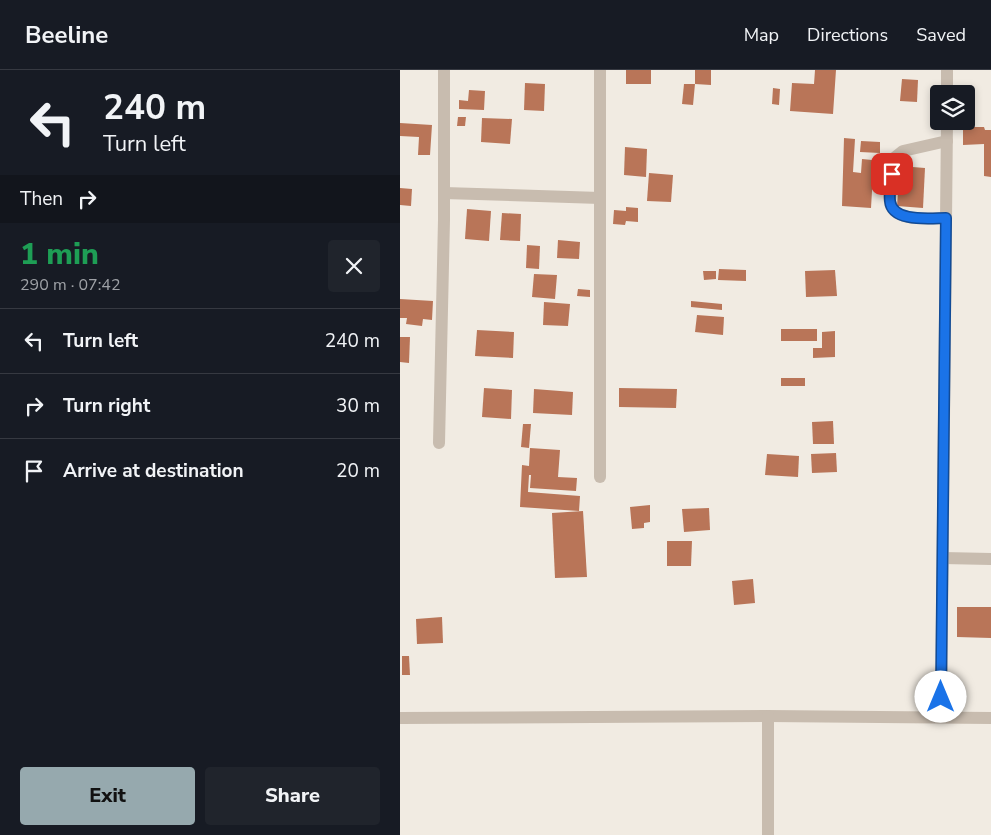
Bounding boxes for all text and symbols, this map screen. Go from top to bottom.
text: Beeline [25,19,108,51]
text: Map [744,23,779,47]
text: Directions [807,23,888,47]
text: Saved [916,23,966,47]
text: 240 m [103,84,206,131]
map controls [930,85,975,130]
button: layers [930,85,975,130]
icon: left [20,90,85,155]
text: Turn left [103,129,186,159]
pin [871,153,913,195]
icon: arrive [878,160,906,188]
icon: right [73,185,101,213]
text: Then [20,186,63,212]
text: 1 min [20,234,99,275]
button: close [328,240,380,292]
text: 290 m · 07:42 [20,274,121,296]
icon: left [20,327,48,355]
text: Turn left [63,328,138,354]
text: 240 m [325,328,380,354]
icon: right [20,392,48,420]
text: Turn right [63,393,150,419]
text: 30 m [336,393,380,419]
icon: arrive [20,457,48,485]
text: Arrive at destination [63,458,244,484]
text: 20 m [336,458,380,484]
position arrow [914,670,966,722]
button: Exit [20,767,195,825]
button: Share [205,767,380,825]

